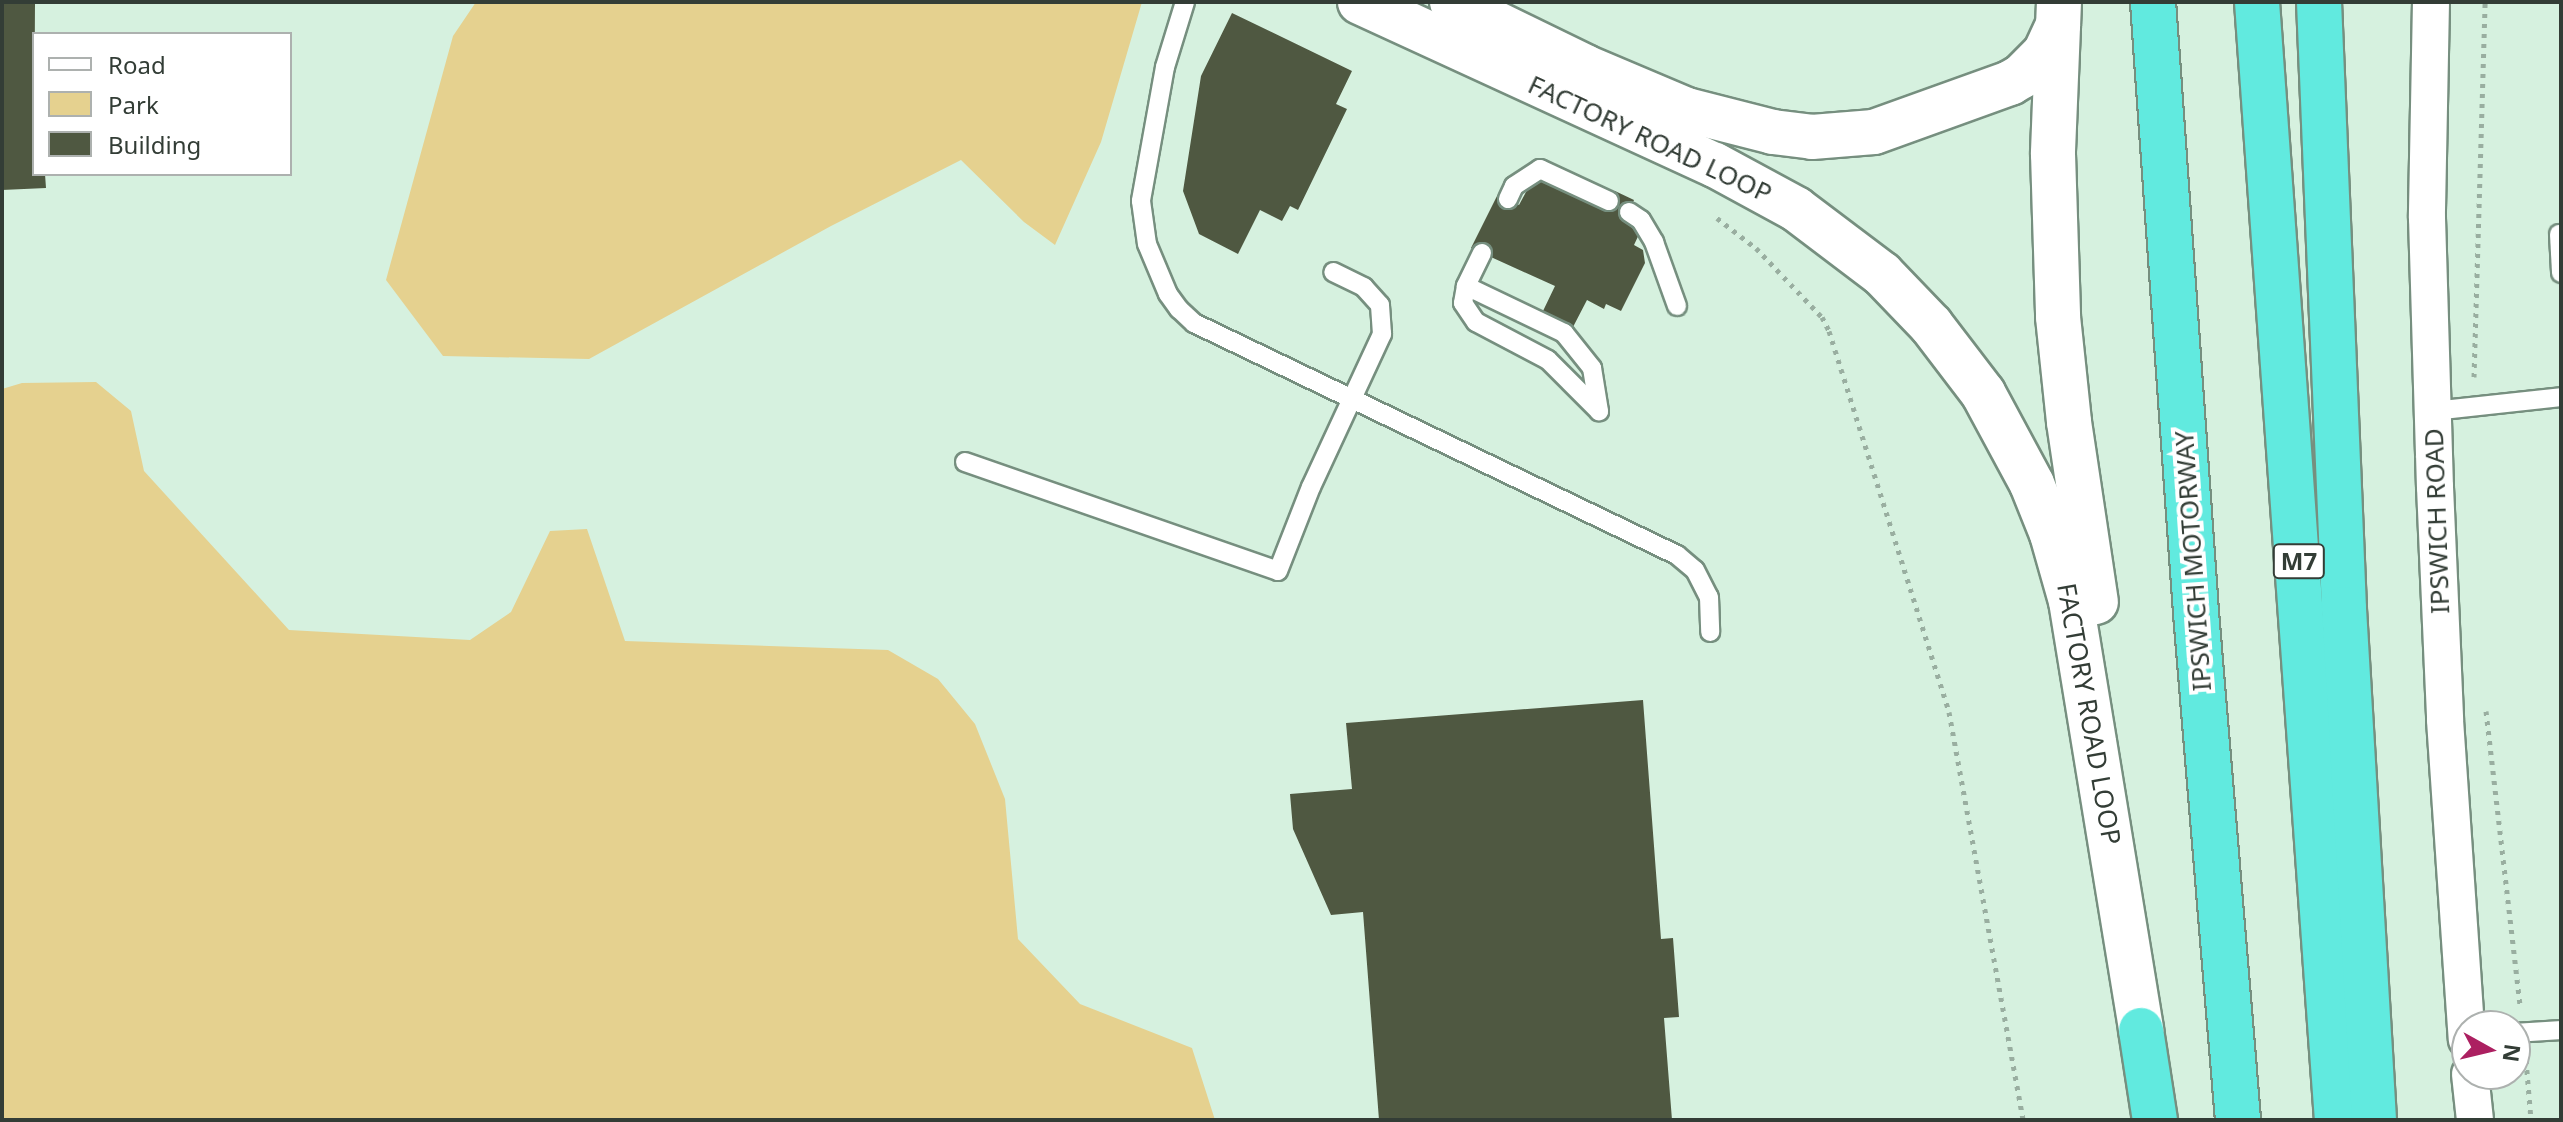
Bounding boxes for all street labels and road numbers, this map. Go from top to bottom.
street label: FACTORY ROAD LOOP [1523,69,1777,209]
street label: IPSWICH ROAD [2418,428,2456,614]
street label: IPSWICH MOTORWAY [2168,430,2218,692]
road number: M7 [2271,541,2327,581]
street label: FACTORY ROAD LOOP [2051,581,2127,847]

